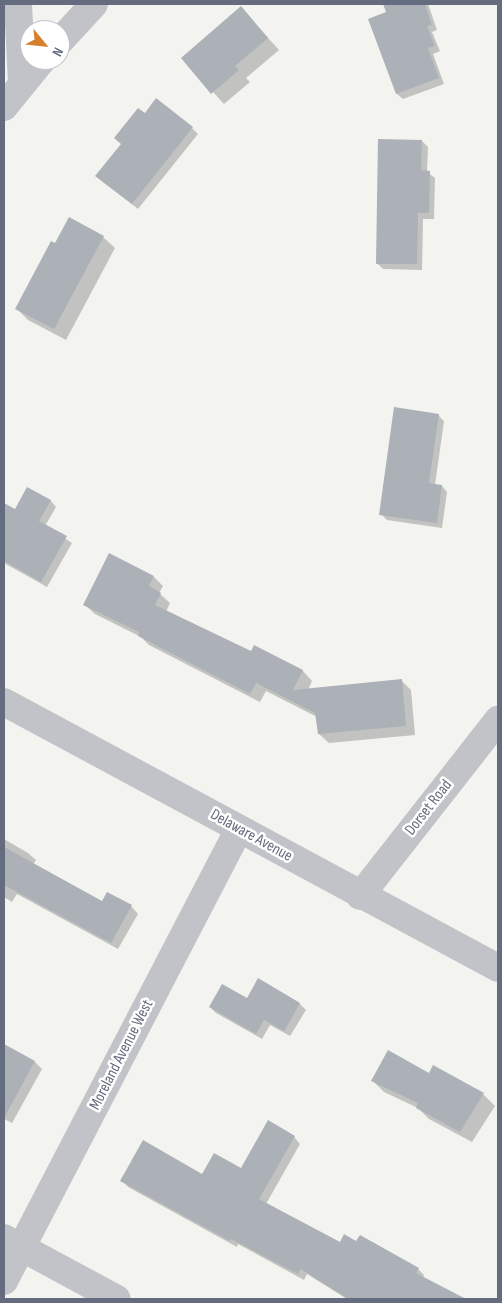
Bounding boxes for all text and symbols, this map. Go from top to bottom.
north arrow [20,20,70,70]
text: N [49,45,67,59]
street label: Dorset Road [401,776,457,840]
street label: Delaware Avenue [207,806,295,866]
street label: Moreland Avenue West [86,997,158,1113]

